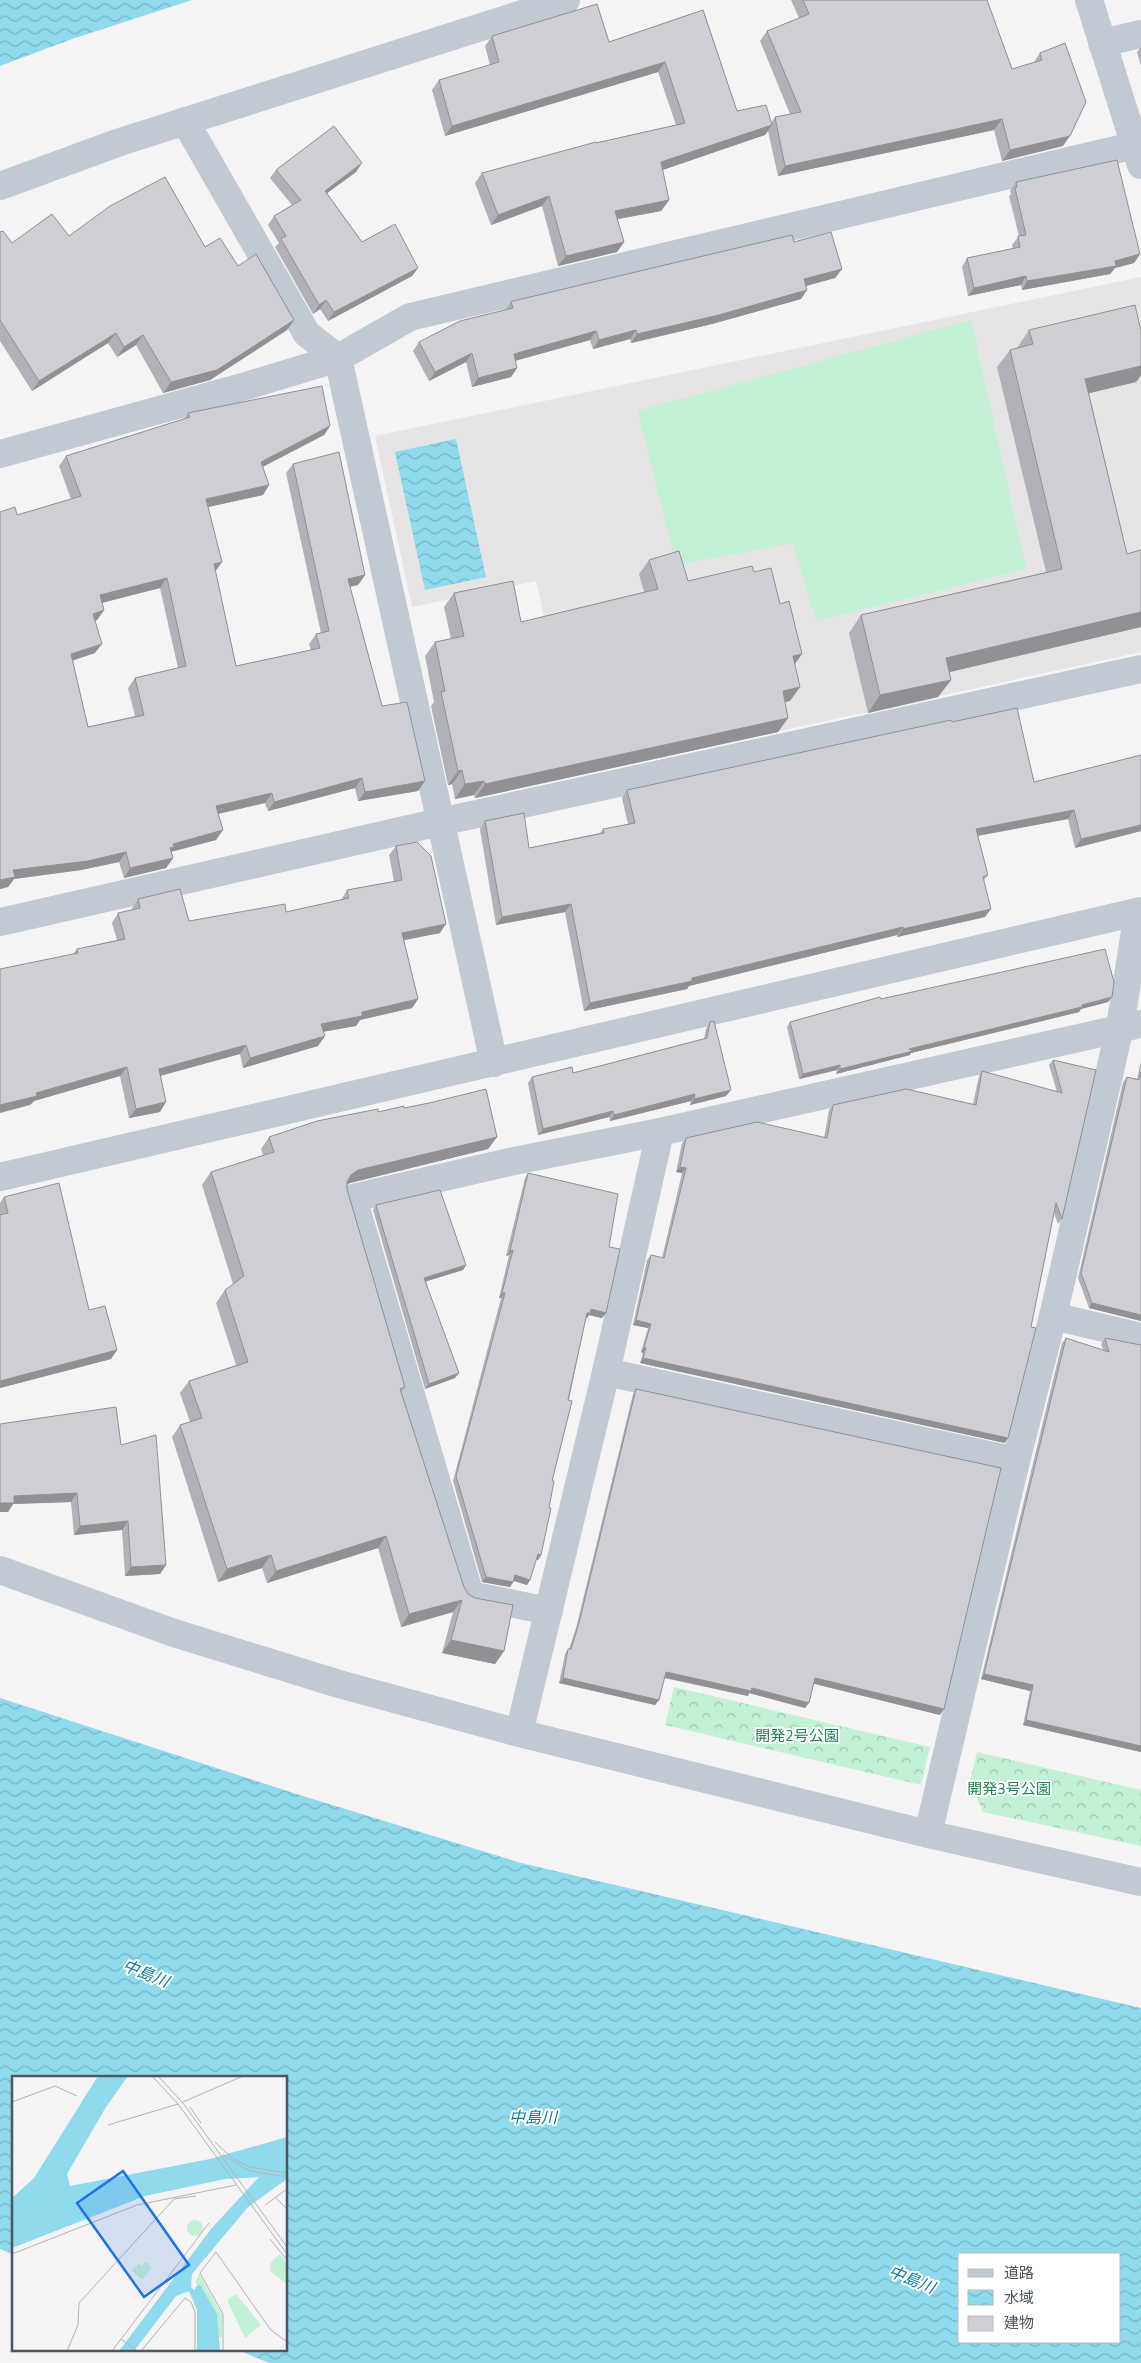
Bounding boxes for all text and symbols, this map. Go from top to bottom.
park label: 開発2号公園 [755,1724,839,1747]
park label: 開発3号公園 [967,1777,1051,1800]
water label: 中島川 [119,1953,175,1994]
inset map [12,2076,288,2350]
water label: 中島川 [509,2105,559,2129]
legend [958,2253,1121,2343]
water label: 中島川 [885,2259,941,2300]
text: 道路 [1004,2261,1034,2284]
text: 水域 [1004,2286,1034,2309]
text: 建物 [1004,2311,1034,2334]

